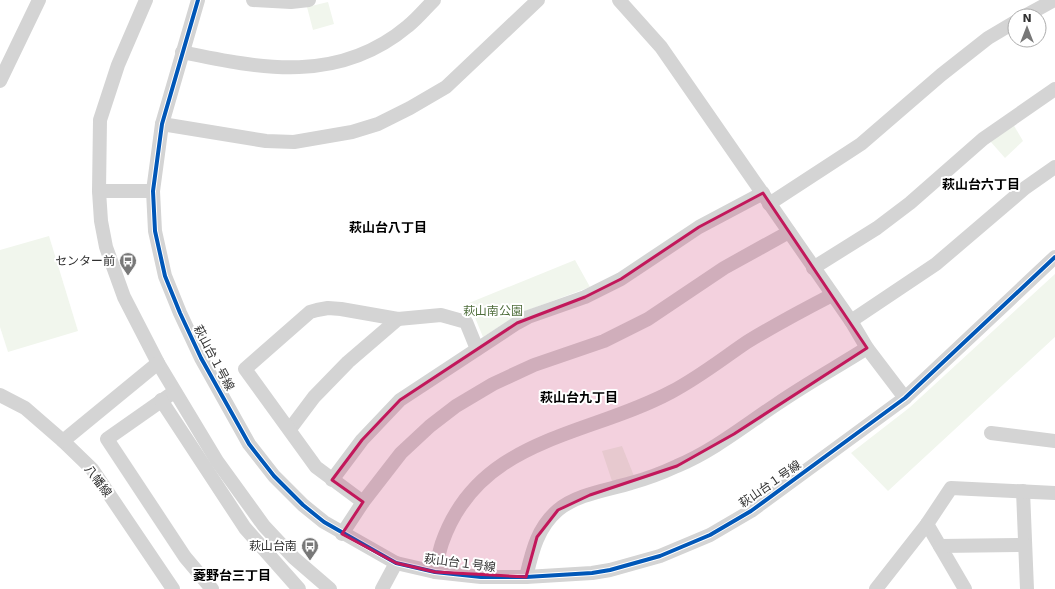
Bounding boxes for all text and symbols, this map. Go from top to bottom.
north arrow [1007,8,1047,48]
text: N [1022,12,1032,25]
district label: 萩山台六丁目 [942,177,1020,192]
district label: 萩山台八丁目 [349,220,427,235]
bus stop icon: センター前 [118,251,138,276]
place label: センター前 [55,254,115,268]
park label: 萩山南公園 [463,304,523,318]
street label: 萩山台１号線 [191,323,237,393]
district label: 萩山台九丁目 [540,390,618,405]
street label: 萩山台１号線 [736,458,804,510]
street label: 八幡線 [82,462,114,500]
bus stop icon: 萩山台南 [300,536,320,561]
place label: 萩山台南 [249,539,297,553]
street label: 萩山台１号線 [423,552,497,574]
district label: 菱野台三丁目 [193,568,271,583]

